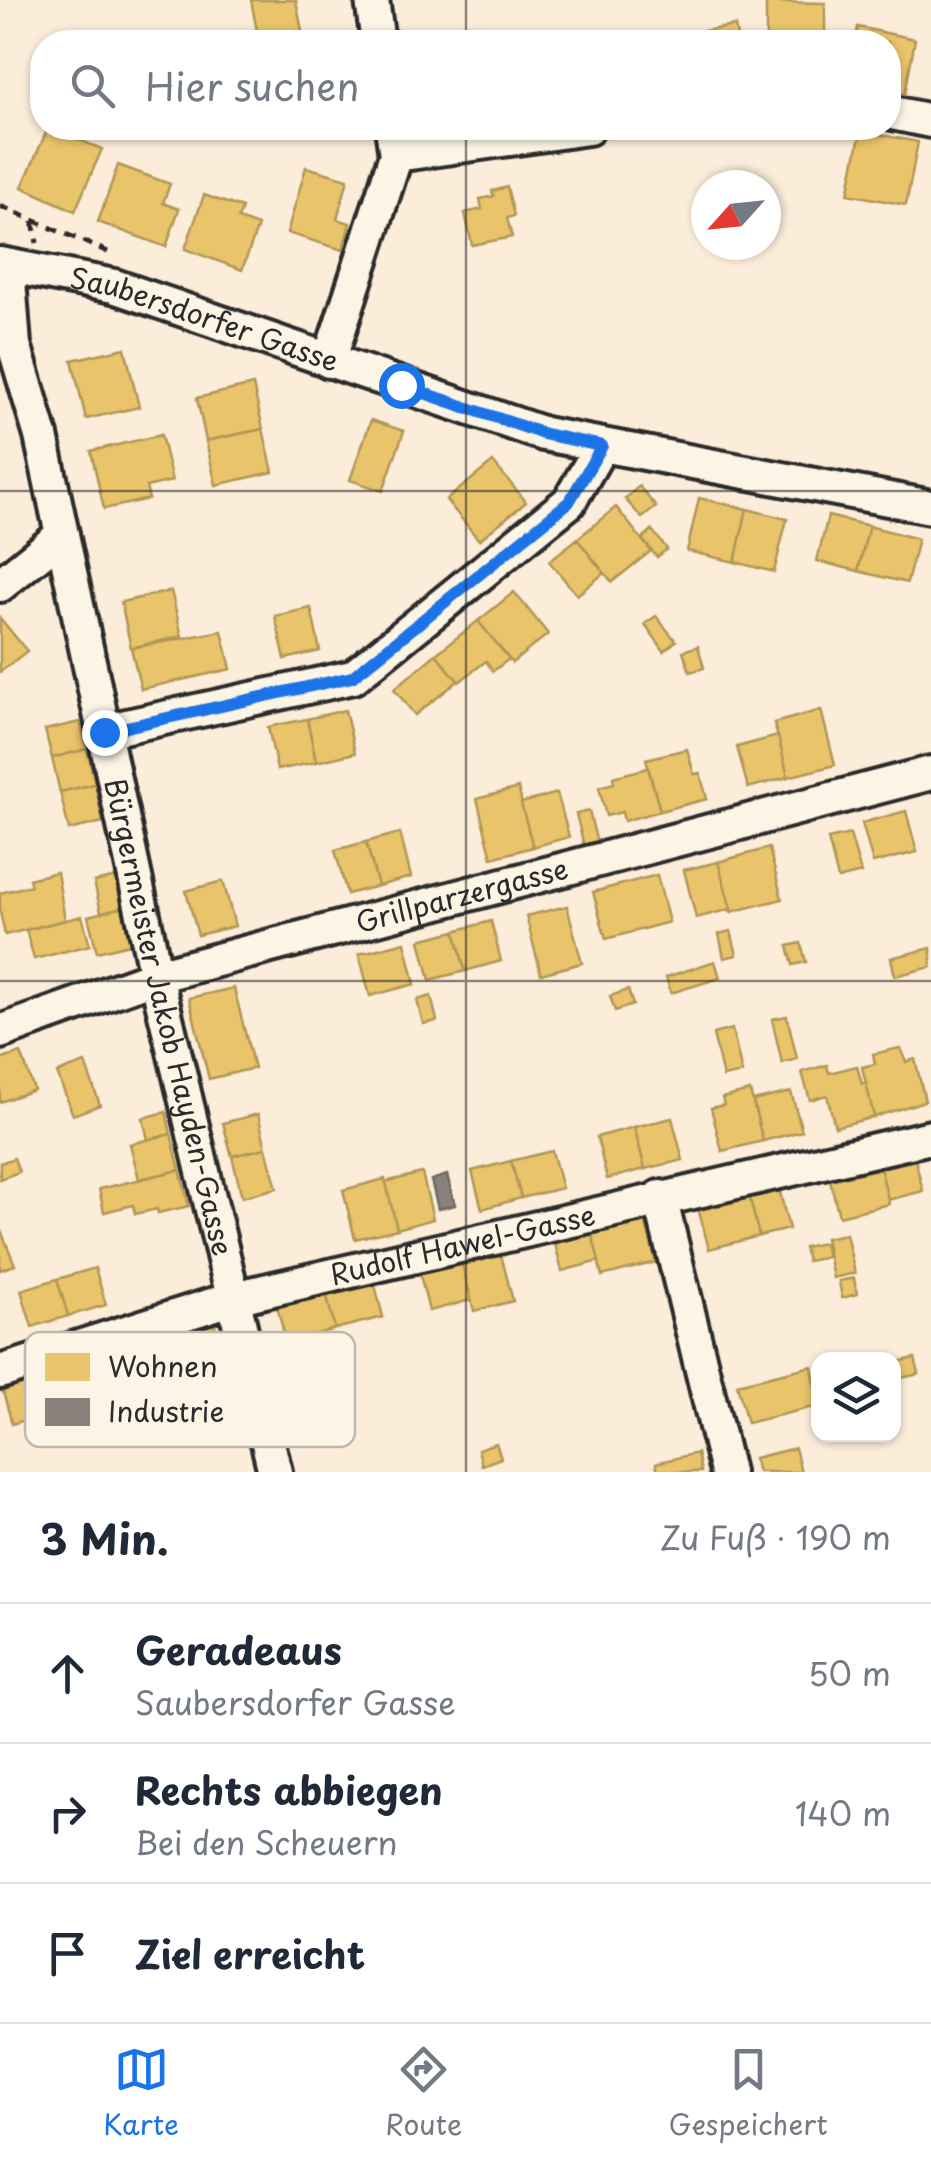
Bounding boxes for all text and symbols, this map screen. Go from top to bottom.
search box [30,30,901,140]
text: Hier suchen [145,57,359,114]
icon: search [65,58,120,113]
north arrow [691,170,781,260]
street label: Saubersdorfer Gasse [67,255,345,382]
route start [379,363,425,409]
route end [82,710,128,756]
street label: Bürgermeister Jakob Hayden-Gasse [94,774,245,1260]
street label: Grillparzergasse [351,846,573,943]
street label: Rudolf Hawel-Gasse [326,1192,599,1295]
legend [25,1332,355,1447]
text: Wohnen [108,1344,218,1387]
map controls [811,1352,901,1442]
button: layers [811,1352,901,1442]
text: Industrie [108,1389,224,1432]
text: 3 Min. [40,1506,169,1569]
text: Zu Fuß · 190 m [660,1513,891,1561]
text: Geradeaus [135,1621,342,1678]
icon: ahead [40,1646,95,1701]
text: 50 m [808,1649,891,1697]
text: Saubersdorfer Gasse [135,1678,456,1726]
text: Rechts abbiegen [135,1761,443,1818]
icon: right [40,1786,95,1841]
text: 140 m [795,1789,891,1837]
text: Bei den Scheuern [135,1818,398,1866]
text: Ziel erreicht [135,1925,365,1982]
icon: arrive [40,1926,95,1981]
tab: Karte [103,2042,179,2145]
tab: Route [385,2042,462,2145]
tab: Gespeichert [669,2042,828,2145]

